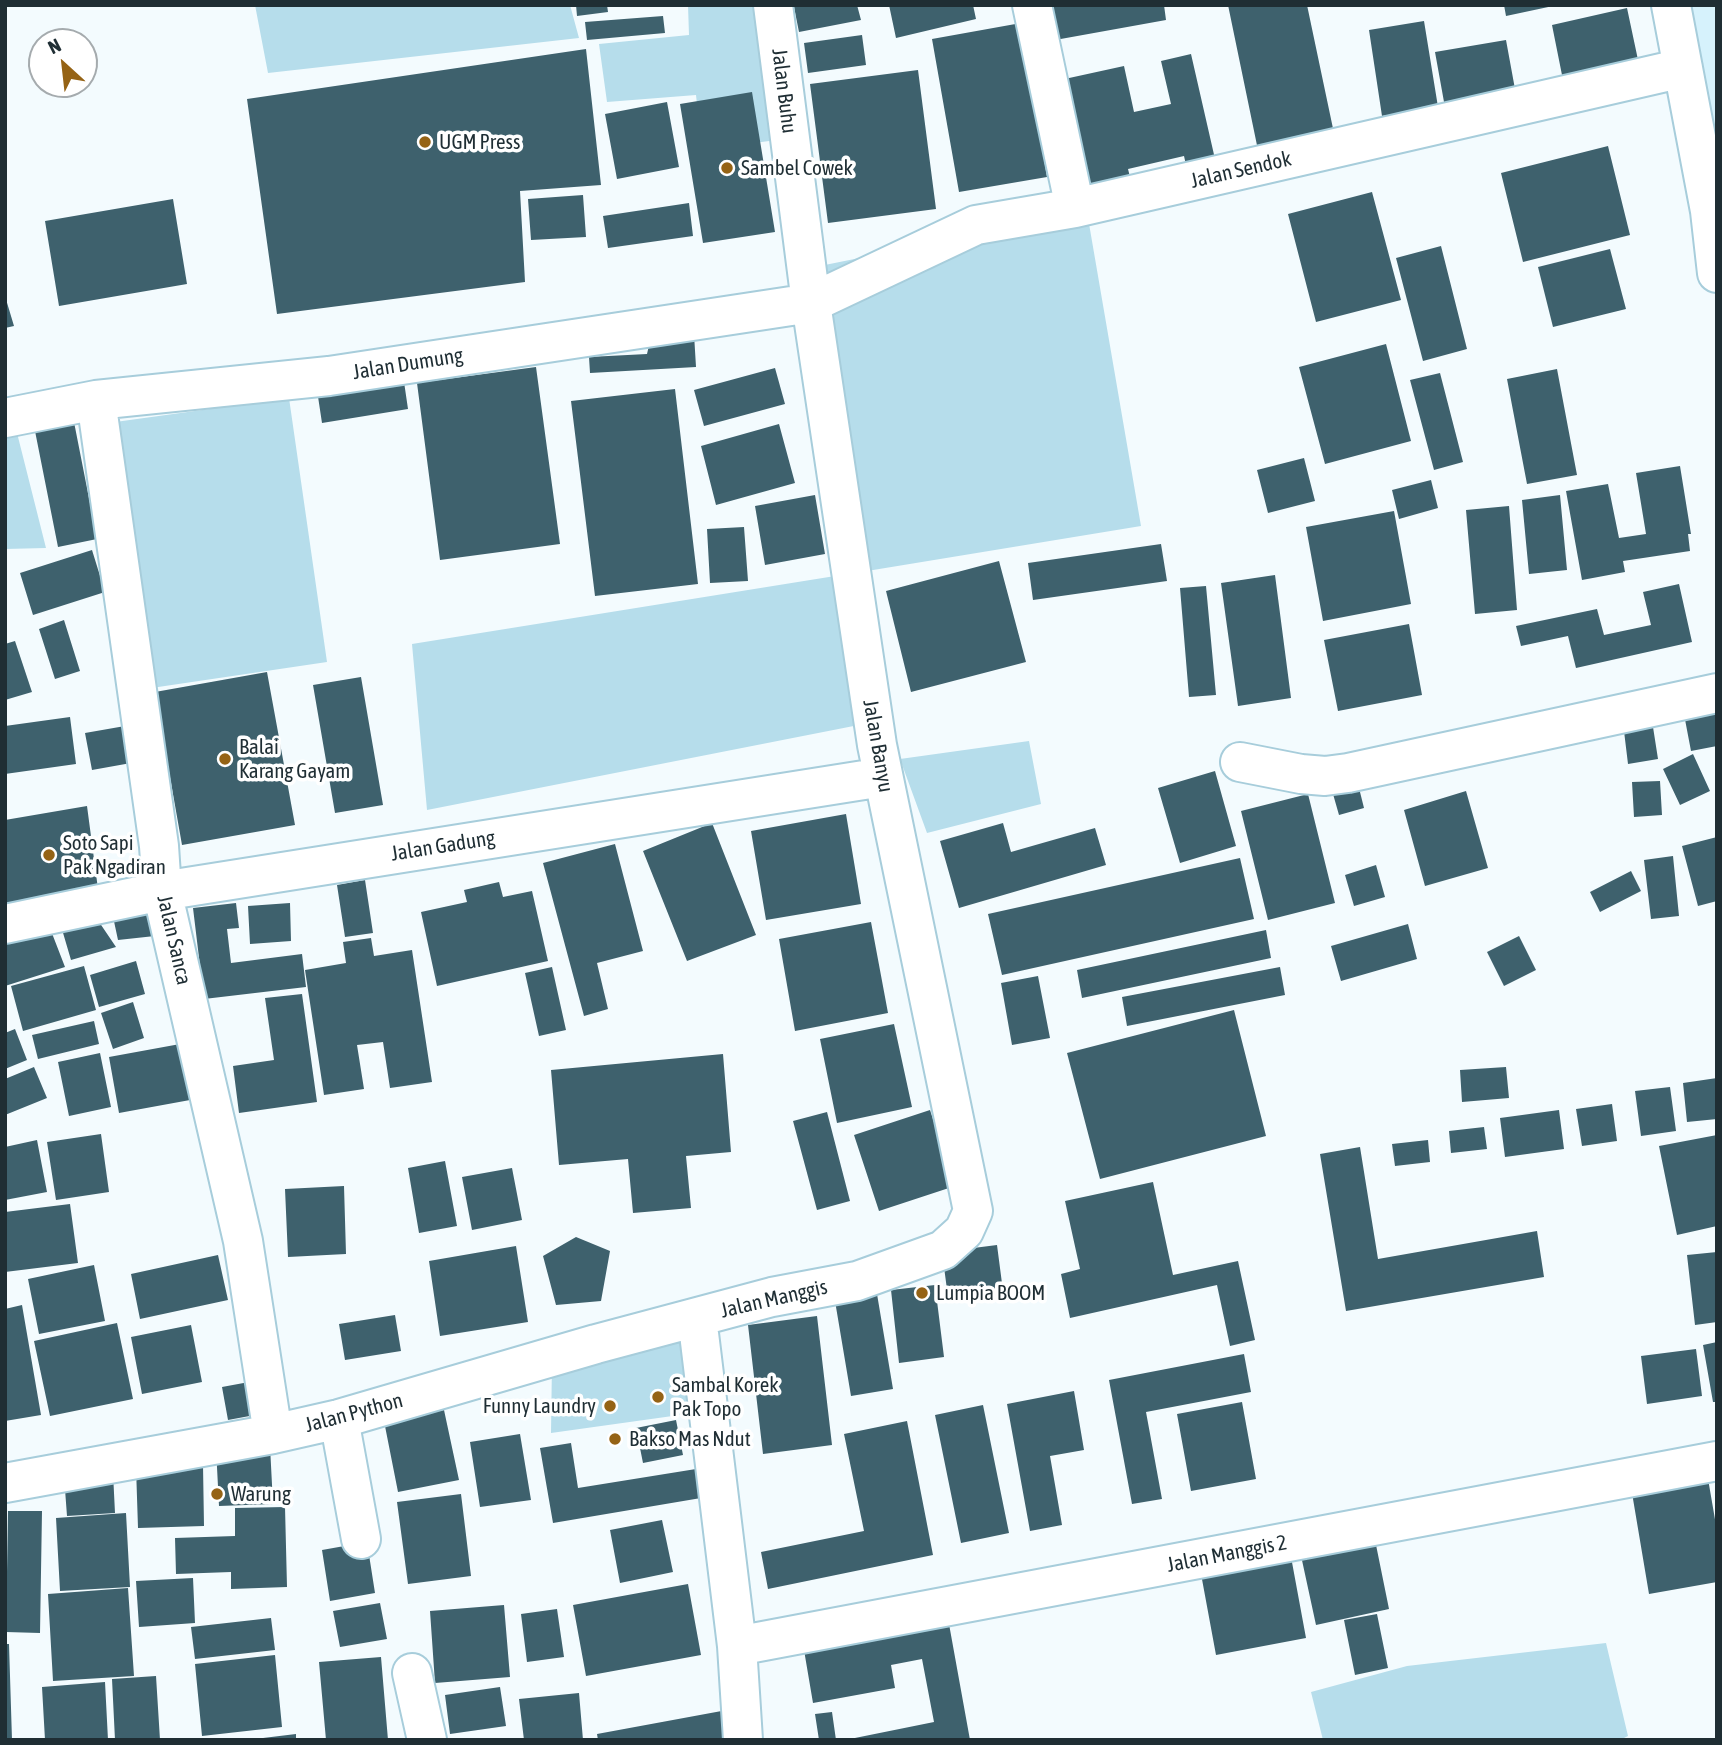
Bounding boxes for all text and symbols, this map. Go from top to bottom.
north arrow [28,28,98,98]
text: N [44,34,64,58]
street label: Jalan Buhu [766,47,802,135]
place label: UGM Press [439,129,520,155]
marker: UGM Press [417,134,433,150]
street label: Jalan Sendok [1188,146,1294,194]
place label: Sambel Cowek [741,155,853,181]
marker: Sambel Cowek [719,160,735,176]
street label: Jalan Dumung [351,343,465,385]
street label: Jalan Banyu [857,698,899,794]
place label: Balai Karang Gayam [239,734,350,784]
marker: Balai Karang Gayam [217,751,233,767]
street label: Jalan Gadung [389,825,497,867]
place label: Soto Sapi Pak Ngadiran [63,830,166,880]
marker: Soto Sapi Pak Ngadiran [41,847,57,863]
street label: Jalan Sanca [151,893,197,987]
street label: Jalan Manggis [718,1274,830,1324]
place label: Lumpia BOOM [936,1280,1045,1306]
marker: Lumpia BOOM [914,1285,930,1301]
place label: Sambal Korek Pak Topo [672,1372,779,1422]
street label: Jalan Python [302,1388,406,1438]
marker: Sambal Korek Pak Topo [650,1389,666,1405]
place label: Funny Laundry [483,1393,596,1419]
marker: Funny Laundry [602,1398,618,1414]
place label: Bakso Mas Ndut [629,1426,751,1452]
marker: Bakso Mas Ndut [607,1431,623,1447]
place label: Warung [231,1481,291,1507]
marker: Warung [209,1486,225,1502]
street label: Jalan Manggis 2 [1165,1530,1289,1578]

